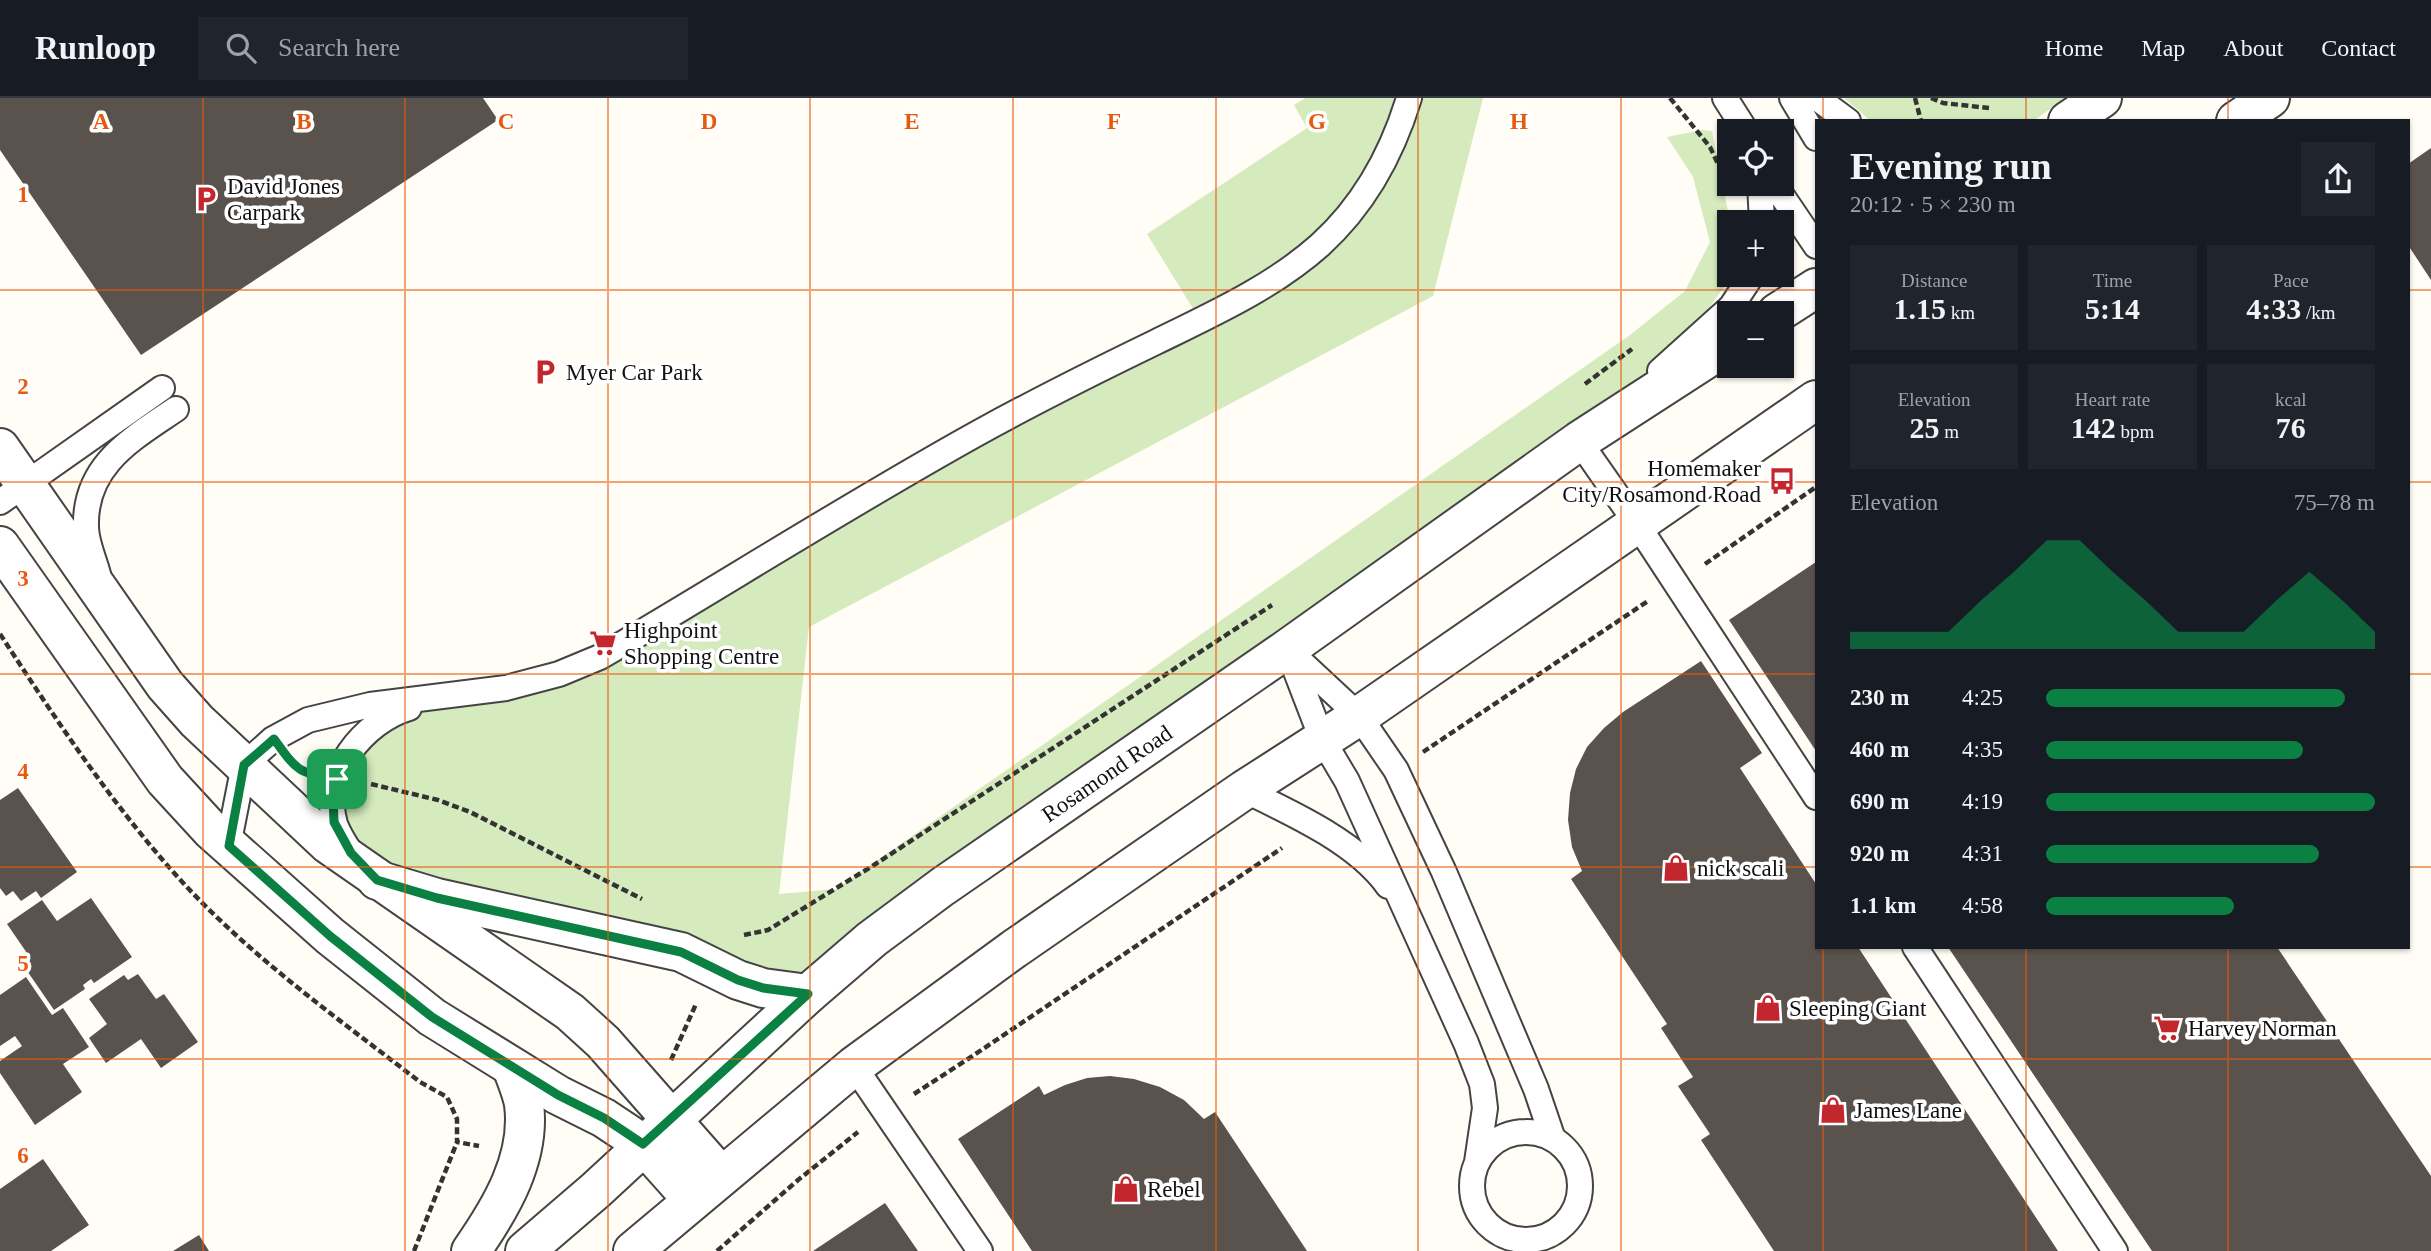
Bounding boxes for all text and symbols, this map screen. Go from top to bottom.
search box [198,17,688,80]
icon: search [222,29,260,67]
text: Runloop [35,30,156,66]
text: Search here [278,33,400,62]
text: Home [2045,35,2103,61]
text: Map [2141,35,2185,61]
text: About [2223,35,2283,61]
text: Contact [2321,35,2396,61]
text: A [93,109,110,134]
text: B [296,109,312,134]
text: C [498,109,514,134]
text: D [701,109,717,134]
text: E [904,109,920,134]
text: F [1107,109,1121,134]
text: G [1308,109,1326,134]
text: H [1510,109,1528,134]
map controls [1717,119,1794,378]
button: locate [1717,119,1794,196]
button: share [2301,142,2375,216]
text: Evening run [1850,145,2052,187]
place label: David Jones Carpark [227,174,340,225]
text: 1 [17,182,29,207]
parking icon: David Jones Carpark [191,184,221,214]
text: 20:12 · 5 × 230 m [1850,192,2016,217]
button: + [1717,210,1794,287]
text: Distance [1901,270,1967,291]
text: Time [2093,270,2132,291]
text: Pace [2273,270,2309,291]
text: 1.15 [1893,292,1946,325]
text: 5:14 [2085,292,2140,325]
text: 4:33 [2246,292,2301,325]
button: − [1717,301,1794,378]
text: km [1946,302,1975,323]
text: /km [2301,302,2335,323]
parking icon: Myer Car Park [530,357,560,387]
place label: Myer Car Park [566,360,703,385]
text: 2 [17,374,29,399]
text: Elevation [1898,389,1971,410]
text: Heart rate [2075,389,2150,410]
text: kcal [2275,389,2307,410]
text: 25 [1909,411,1939,444]
text: 142 [2071,411,2116,444]
text: 76 [2276,411,2306,444]
text: m [1939,421,1959,442]
text: bpm [2116,421,2154,442]
place label: Homemaker City/Rosamond Road [1562,456,1761,507]
bus stop icon: Homemaker City/Rosamond Road [1767,466,1797,496]
text: Elevation [1850,490,1938,515]
text: 75–78 m [2294,490,2375,515]
text: 3 [17,566,29,591]
place label: Highpoint Shopping Centre [624,618,779,669]
supermarket icon: Highpoint Shopping Centre [588,628,618,658]
text: 230 m [1850,685,1909,710]
text: 4:25 [1962,685,2003,710]
street label: Rosamond Road [1037,719,1177,827]
text: 460 m [1850,737,1909,762]
text: 4:35 [1962,737,2003,762]
pin [307,749,367,809]
text: 4 [17,759,29,784]
icon: arrive [318,760,356,798]
text: 690 m [1850,789,1909,814]
text: 4:19 [1962,789,2003,814]
text: 920 m [1850,841,1909,866]
text: 4:31 [1962,841,2003,866]
shop icon: nick scali [1661,853,1691,883]
place label: nick scali [1697,856,1785,881]
text: 1.1 km [1850,893,1916,918]
text: 4:58 [1962,893,2003,918]
text: 5 [17,951,29,976]
shop icon: Sleeping Giant [1753,993,1783,1023]
place label: Sleeping Giant [1789,996,1927,1021]
supermarket icon: Harvey Norman [2152,1013,2182,1043]
place label: Harvey Norman [2188,1016,2337,1041]
shop icon: James Lane [1818,1095,1848,1125]
place label: James Lane [1854,1098,1962,1123]
text: 6 [17,1143,29,1168]
shop icon: Rebel [1111,1174,1141,1204]
place label: Rebel [1147,1177,1201,1202]

